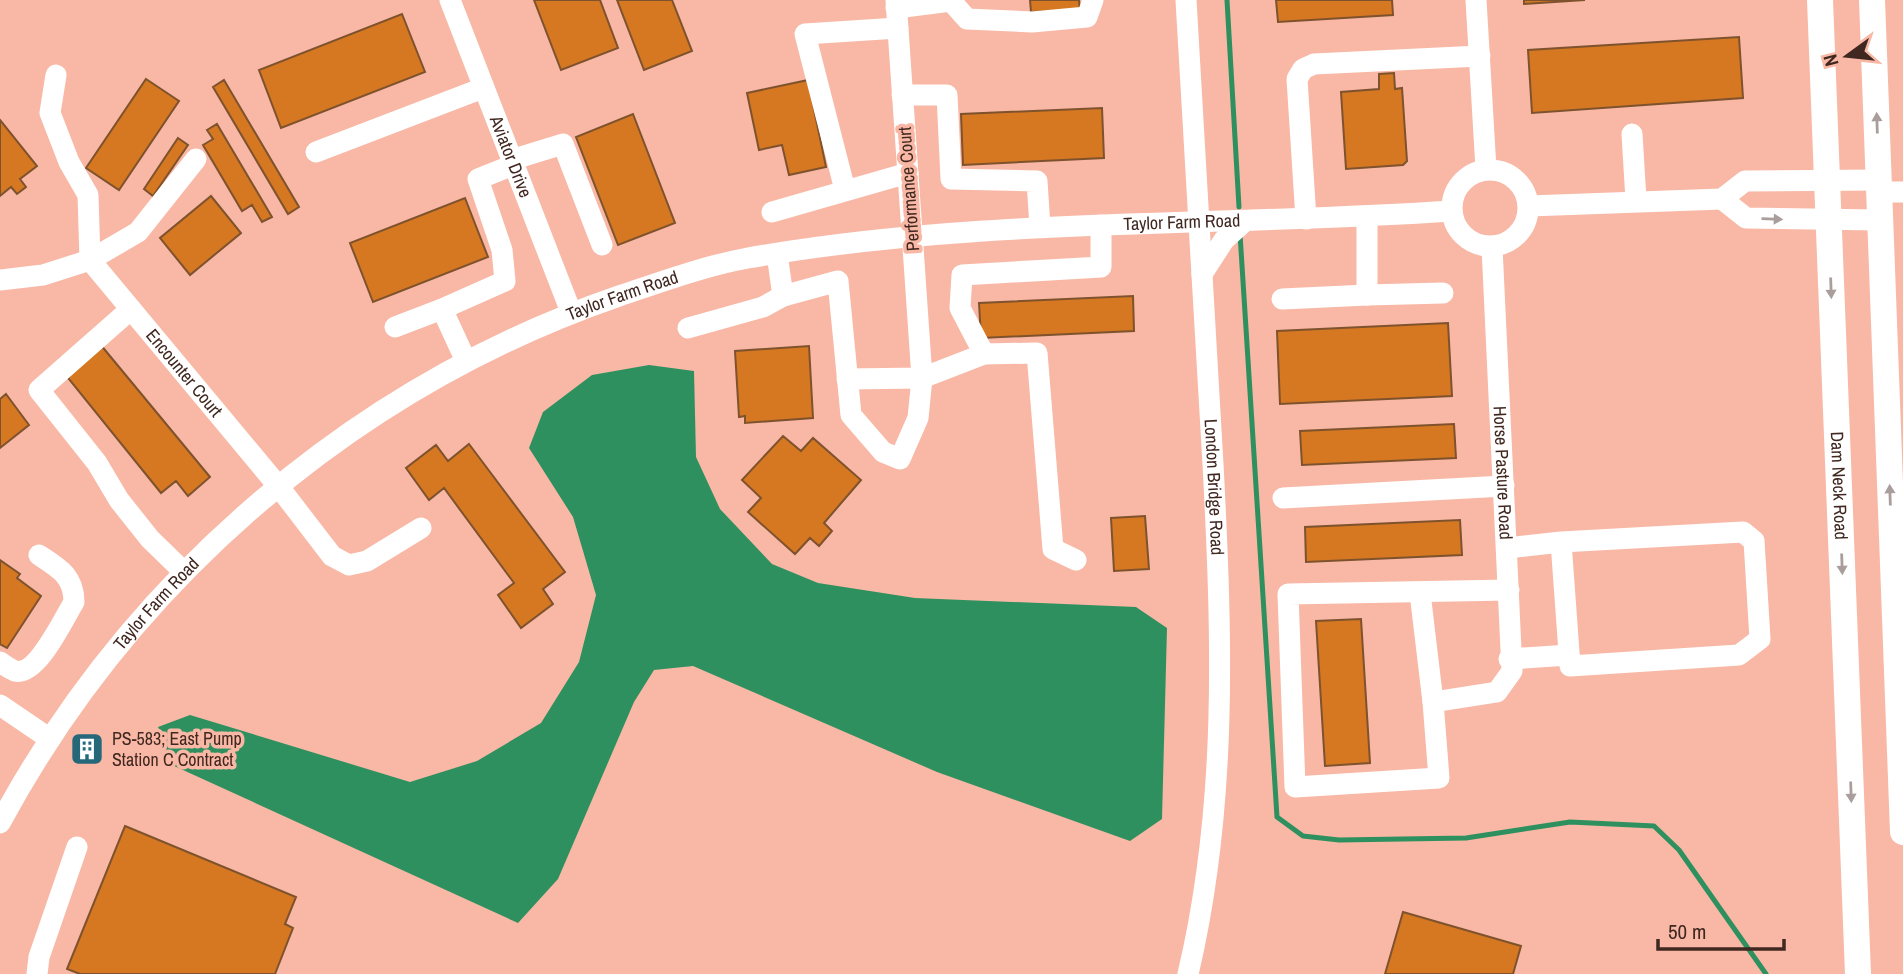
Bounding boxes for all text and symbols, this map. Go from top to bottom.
north arrow [1812,21,1882,91]
text: N [1817,52,1845,69]
street label: Aviator Drive [484,111,538,201]
one-way arrow [1871,112,1882,134]
street label: Performance Court [892,126,925,252]
street label: Taylor Farm Road [1123,207,1241,236]
one-way arrow [1761,214,1783,225]
street label: Taylor Farm Road [562,264,681,326]
one-way arrow [1825,277,1836,299]
street label: Encounter Court [140,323,228,422]
street label: Horse Pasture Road [1488,405,1519,540]
street label: London Bridge Road [1199,418,1230,556]
street label: Dam Neck Road [1825,431,1854,540]
one-way arrow [1884,484,1895,506]
street label: Taylor Farm Road [107,552,204,655]
one-way arrow [1836,553,1847,575]
place label: PS-583; East Pump Station C Contract [112,726,242,772]
building icon: PS-583; East Pump Station C Contract [68,730,106,768]
one-way arrow [1845,781,1856,803]
scale bar [1658,908,1784,952]
text: 50 m [1668,917,1706,946]

